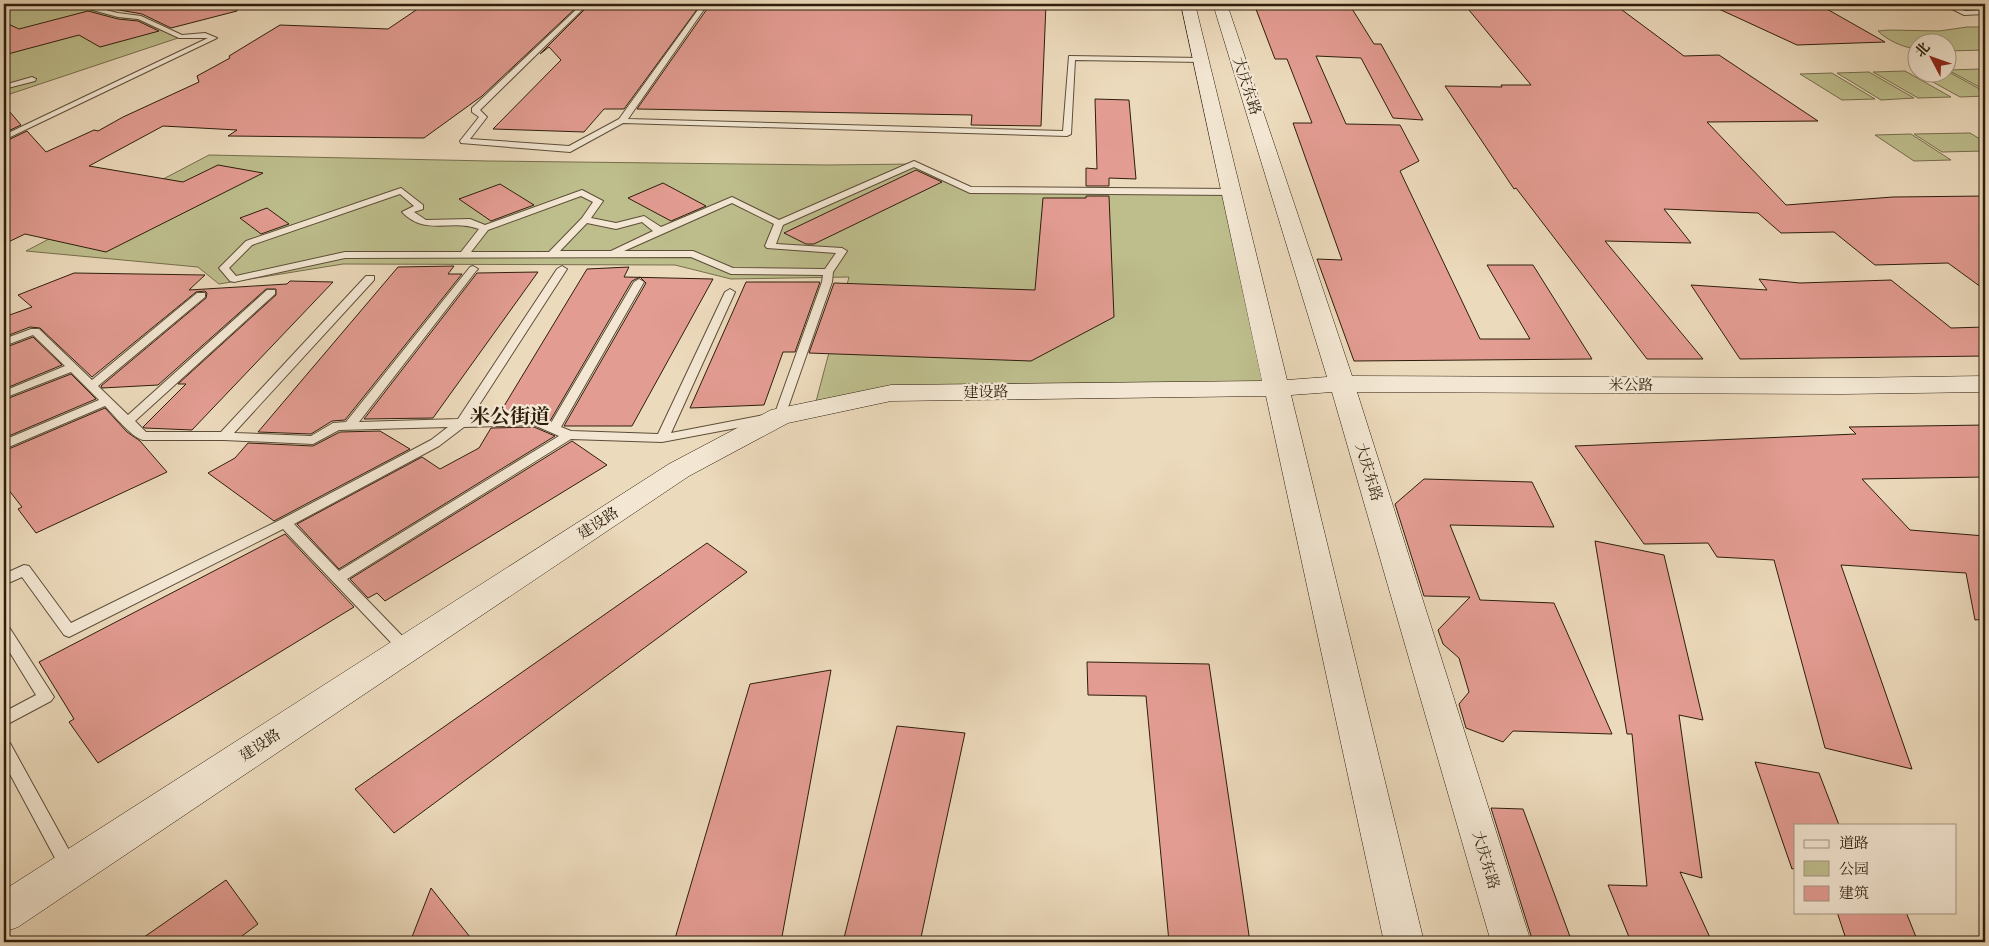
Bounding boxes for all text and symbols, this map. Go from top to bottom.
north arrow [1906,32,1956,82]
text: 北 [1912,39,1934,61]
street label: 大庆东路 [1229,55,1265,117]
street label: 米公路 [1608,376,1654,394]
street label: 建设路 [963,383,1009,401]
district label: 米公街道 [470,405,550,428]
street label: 大庆东路 [1352,441,1386,503]
street label: 建设路 [574,503,622,543]
street label: 建设路 [236,725,284,765]
legend [1794,824,1956,914]
street label: 大庆东路 [1469,829,1503,891]
text: 道路 [1839,834,1869,852]
text: 公园 [1839,860,1869,878]
text: 建筑 [1839,884,1869,902]

